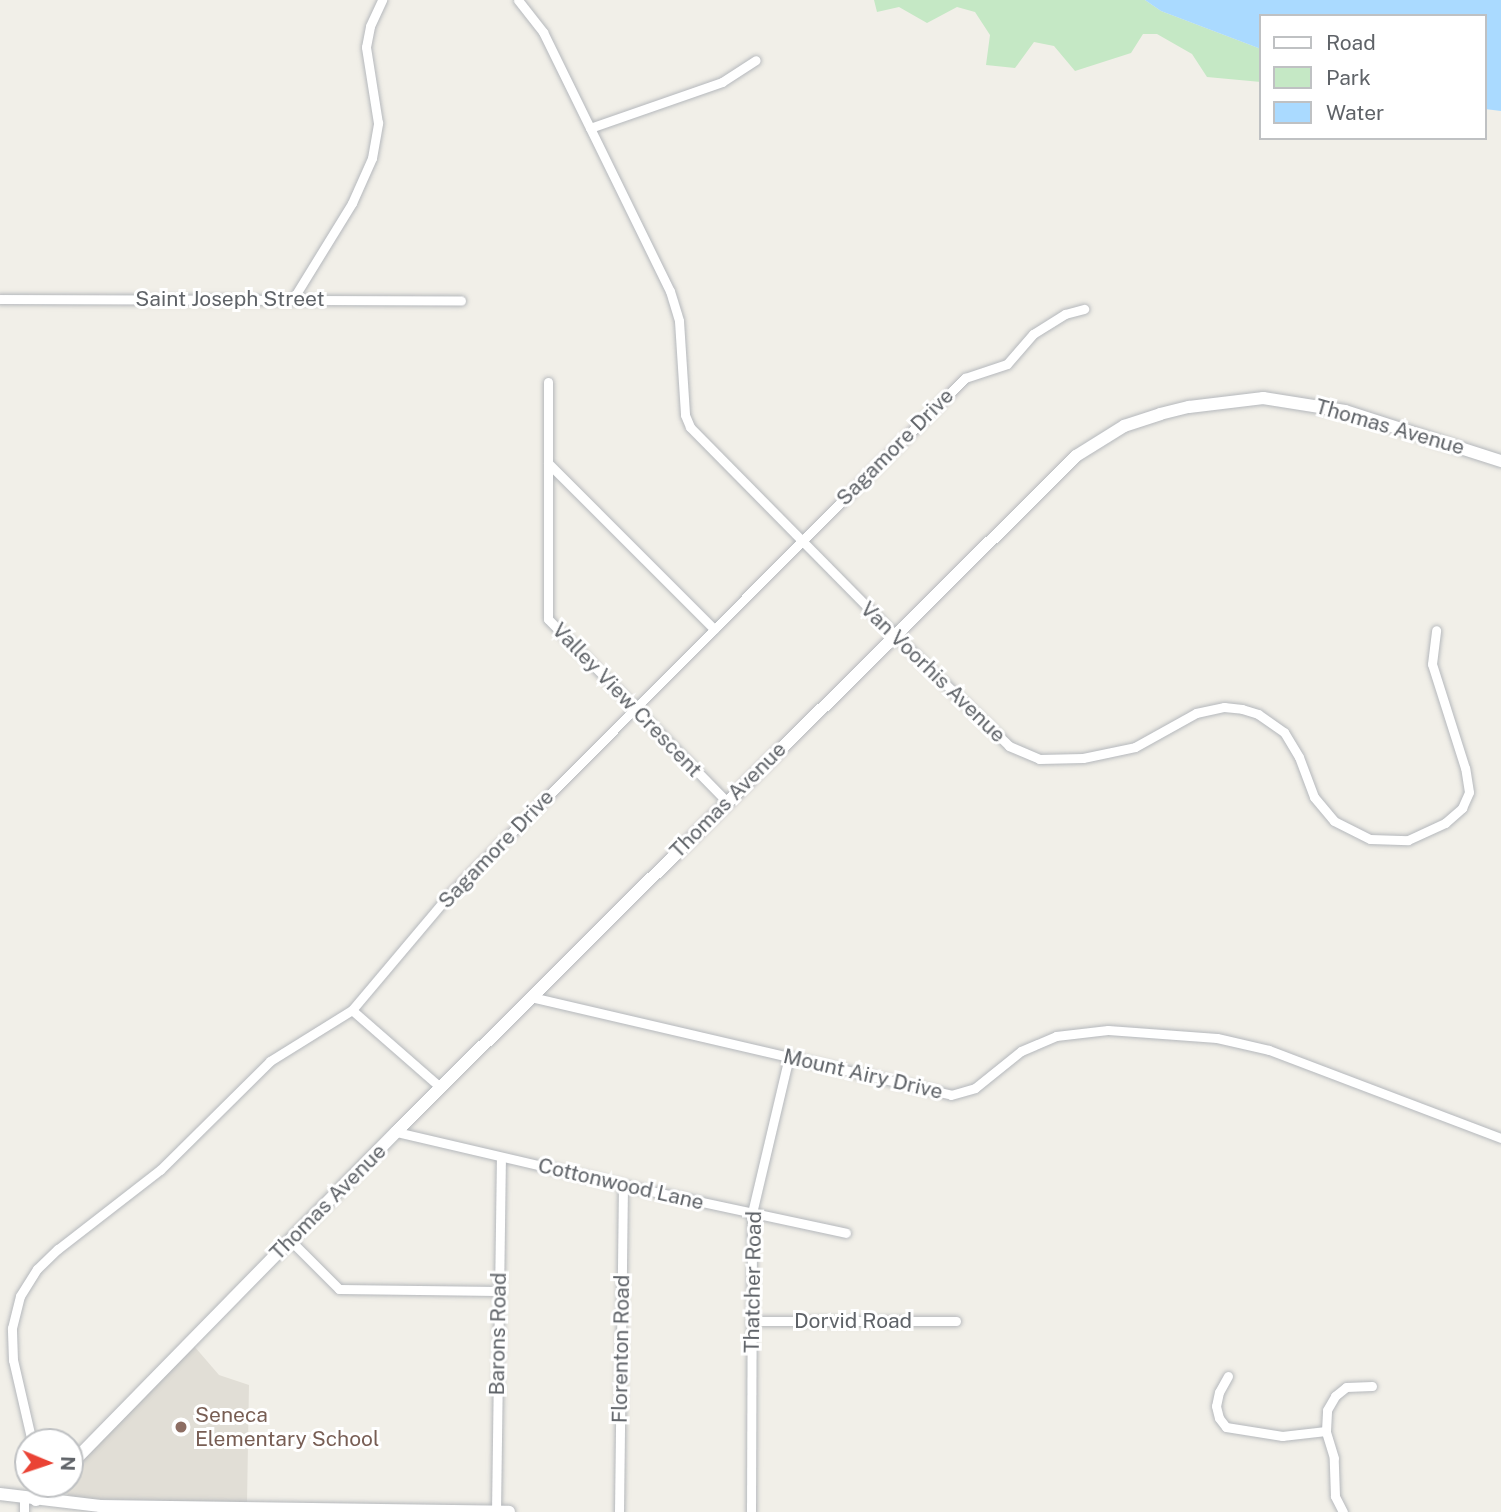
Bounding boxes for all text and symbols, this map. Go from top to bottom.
legend [1260,14,1487,140]
text: Road [1326,30,1376,55]
text: Park [1326,65,1371,90]
text: Water [1326,100,1384,125]
street label: Saint Joseph Street [135,286,325,312]
street label: Sagamore Drive [831,383,959,511]
street label: Thomas Avenue [1313,394,1467,460]
street label: Van Voorhis Avenue [855,596,1011,748]
street label: Valley View Crescent [547,617,707,783]
street label: Thomas Avenue [665,737,791,863]
street label: Sagamore Drive [433,784,559,914]
street label: Mount Airy Drive [781,1043,945,1105]
street label: Thomas Avenue [265,1139,391,1265]
street label: Cottonwood Lane [536,1153,706,1215]
street label: Thatcher Road [739,1211,767,1353]
street label: Barons Road [484,1272,512,1396]
street label: Florenton Road [607,1275,635,1423]
street label: Dorvid Road [794,1308,912,1334]
place label: Seneca Elementary School [195,1402,379,1452]
marker: Seneca Elementary School [173,1419,189,1435]
north arrow [14,1428,84,1498]
text: N [57,1456,79,1471]

